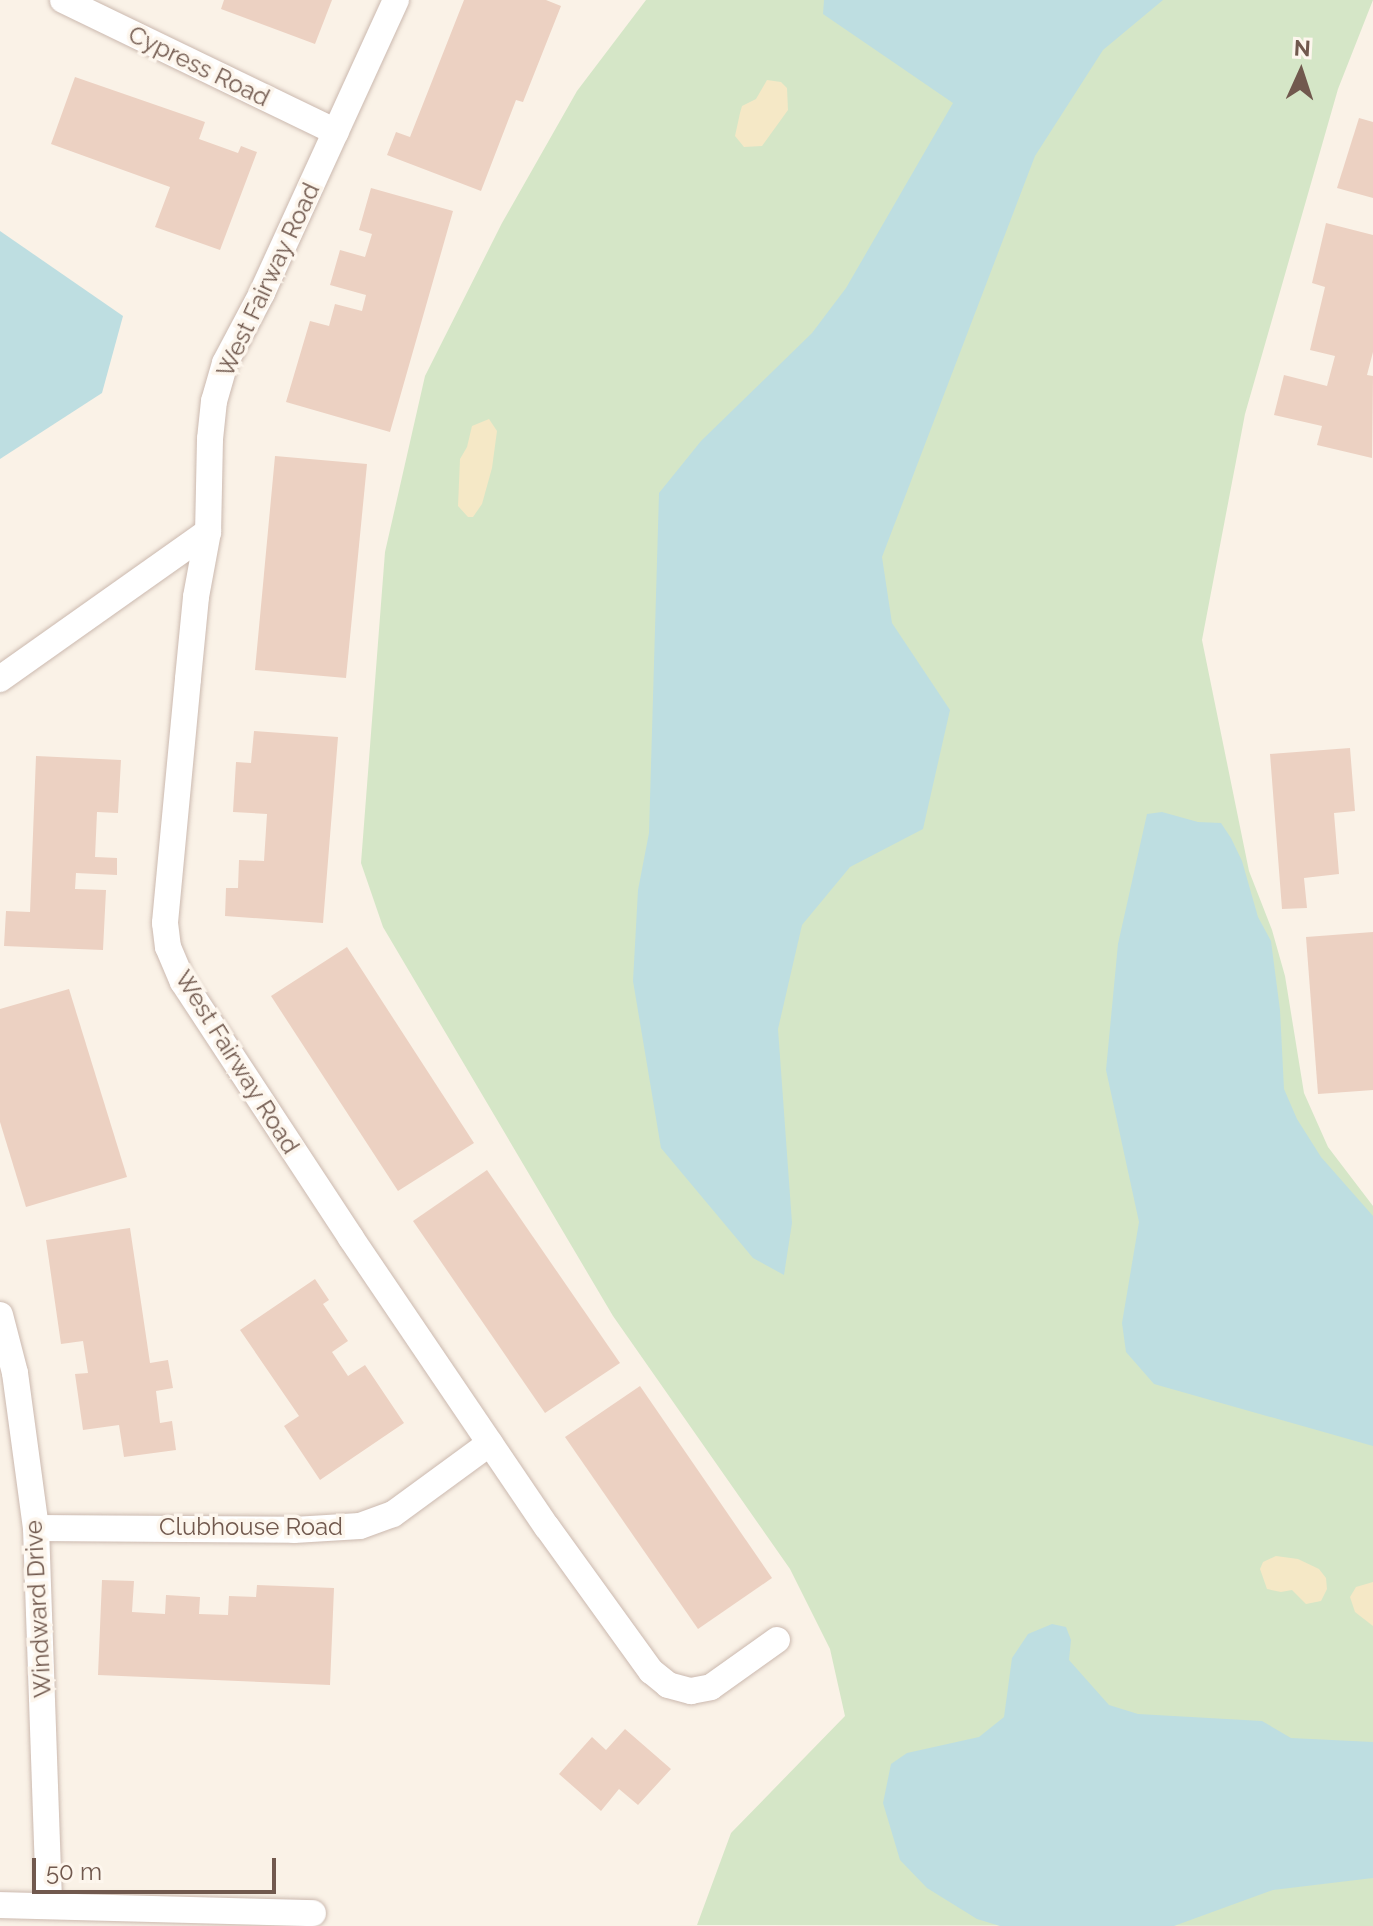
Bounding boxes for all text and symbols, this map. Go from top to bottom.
street label: Cypress Road [124,19,274,113]
north arrow [1261,32,1341,112]
text: N [1293,35,1311,61]
street label: West Fairway Road [210,178,326,382]
street label: West Fairway Road [169,965,305,1159]
street label: Clubhouse Road [159,1513,343,1541]
street label: Windward Drive [19,1519,57,1699]
scale bar [36,1842,280,1892]
text: 50 m [46,1857,102,1886]

